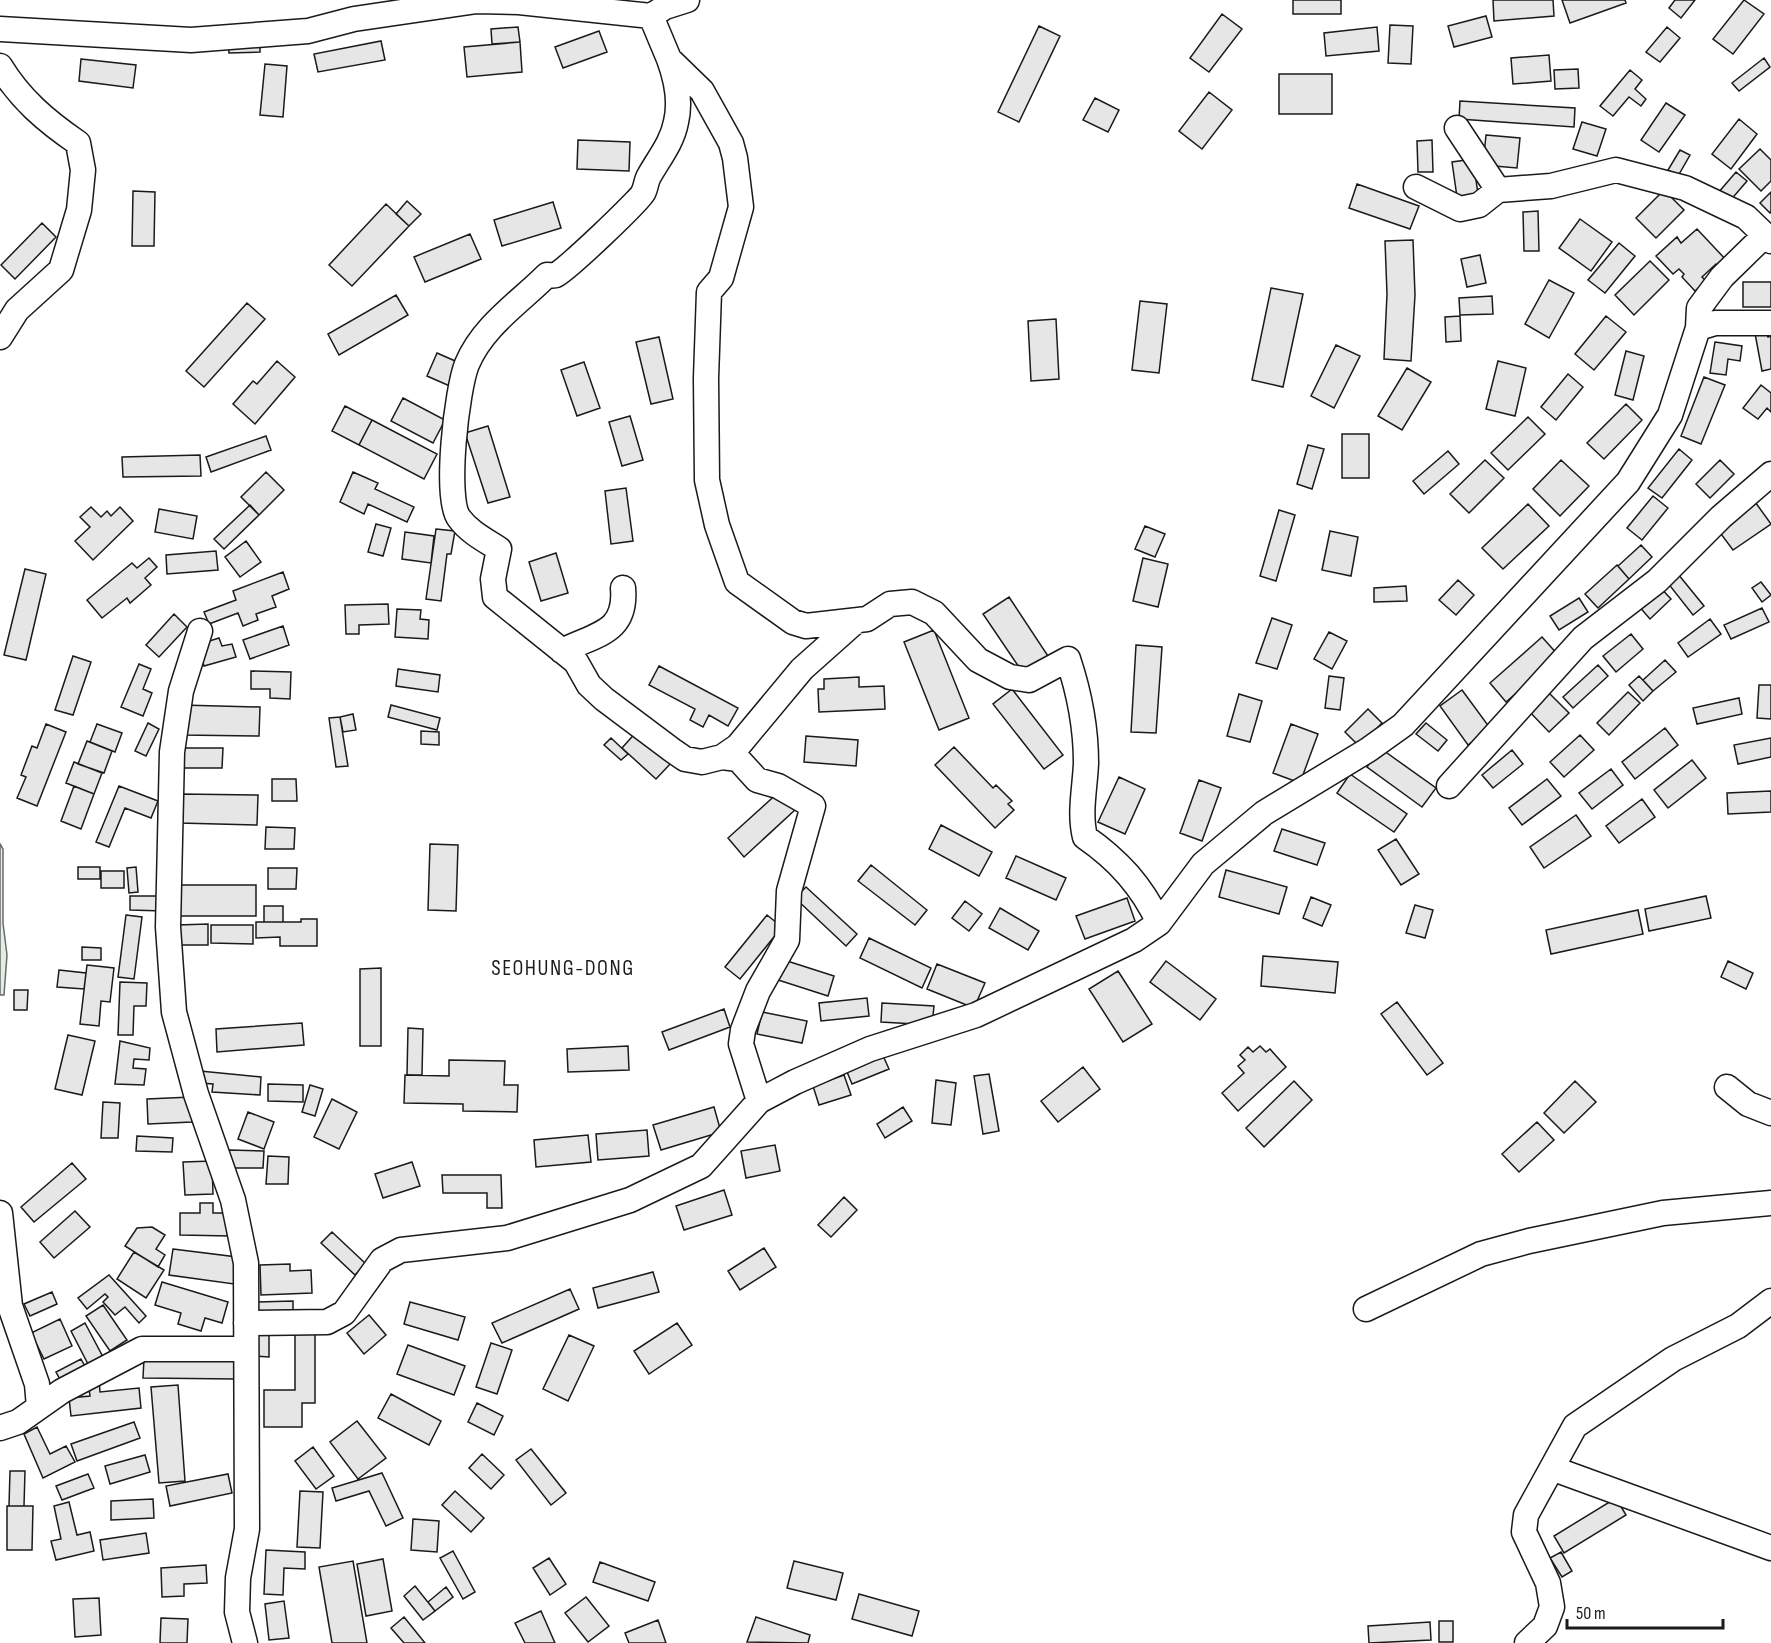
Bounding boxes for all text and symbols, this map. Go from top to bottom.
district label: SEOHUNG-DONG [491,955,635,982]
scale bar [1567,1592,1723,1630]
text: 50 m [1576,1603,1606,1624]

